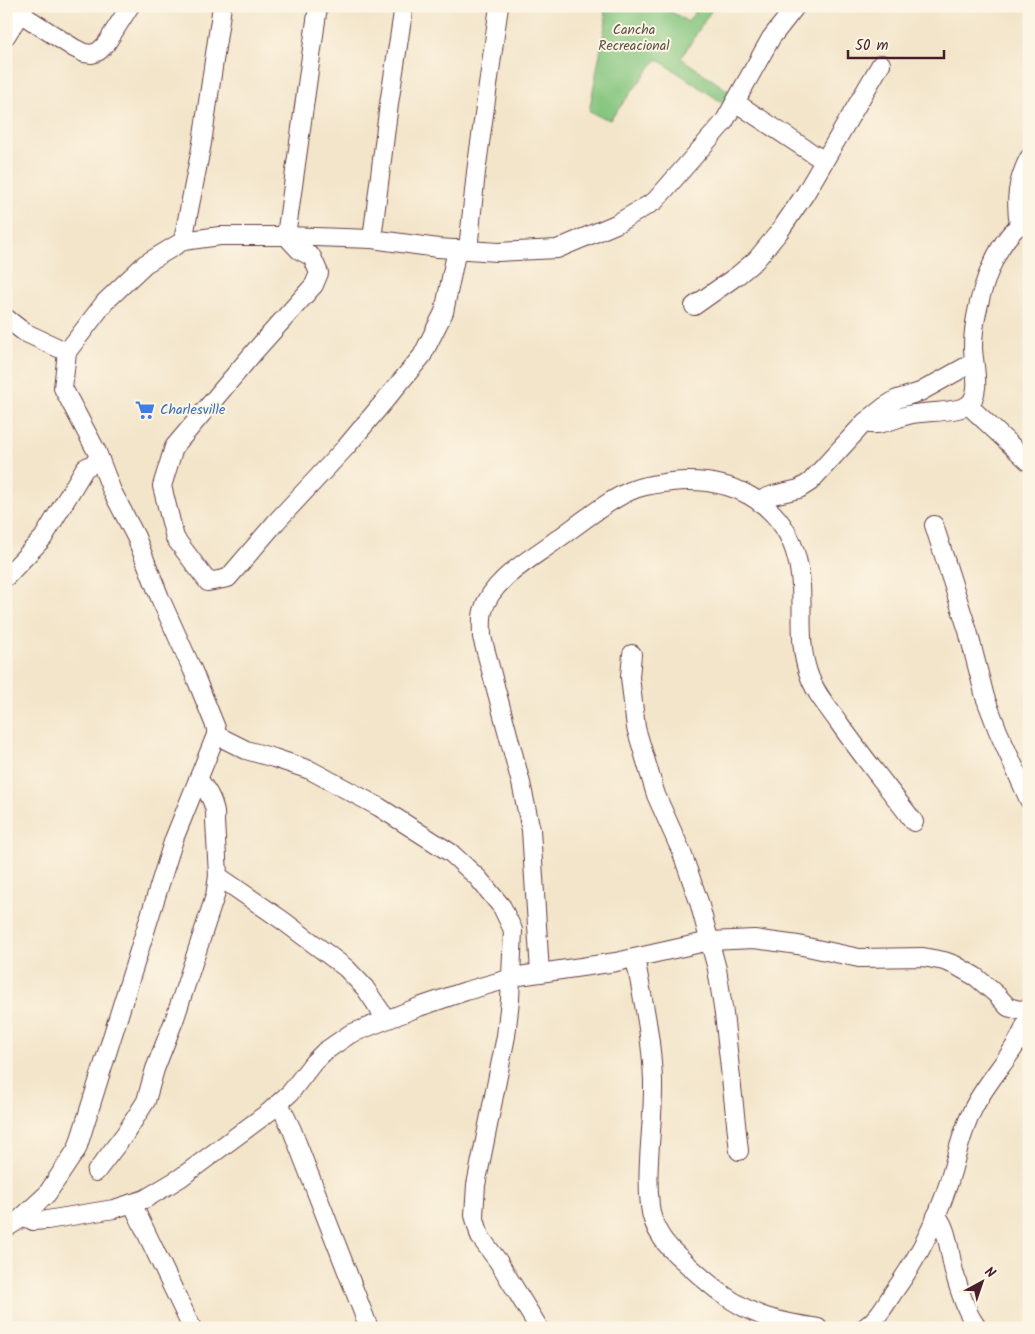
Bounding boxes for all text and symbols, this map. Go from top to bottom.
park label: Cancha Recreacional [598,19,670,57]
scale bar [848,28,944,60]
text: 50 m [855,34,889,58]
supermarket icon: Charlesville [134,399,156,421]
place label: Charlesville [160,399,226,421]
north arrow [958,1256,1008,1306]
text: N [979,1262,1000,1284]

